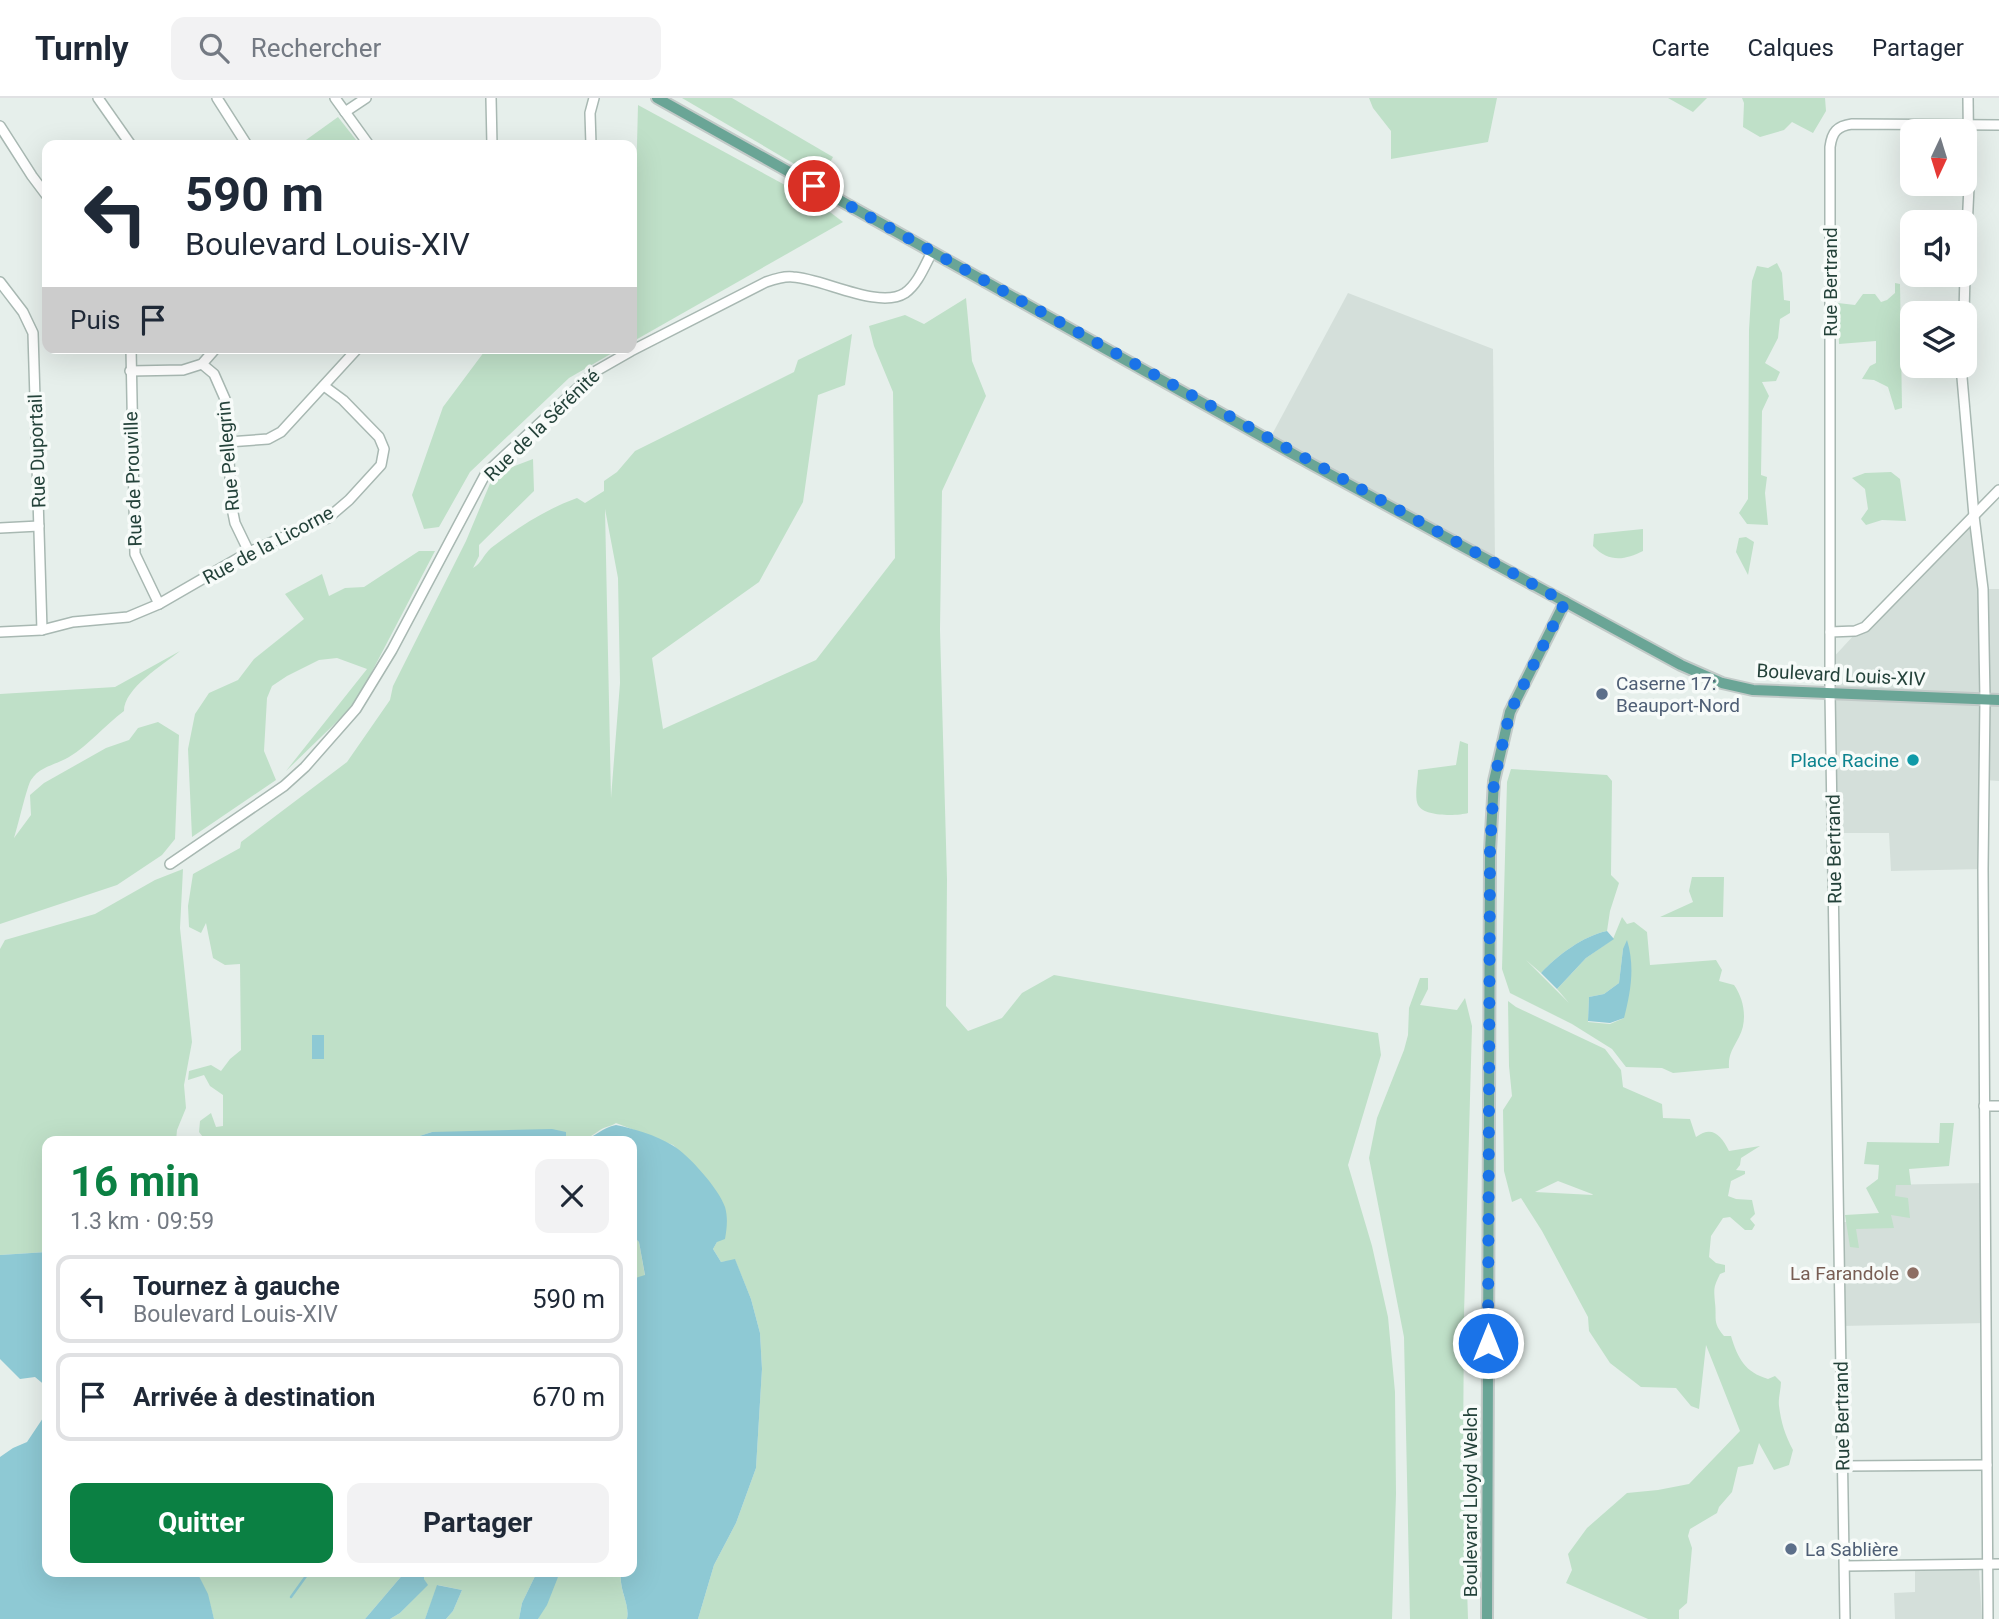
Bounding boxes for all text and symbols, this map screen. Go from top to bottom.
search box [171,17,661,80]
text: Turnly [35,29,129,68]
icon: search [195,29,233,67]
text: Rechercher [251,33,381,63]
text: Carte [1651,34,1709,62]
text: Calques [1747,34,1834,62]
text: Partager [1872,34,1964,62]
north arrow [1900,119,1978,196]
map controls [1900,119,1977,378]
pin [784,156,844,216]
text: 590 m [185,166,324,223]
icon: arrive [795,167,833,205]
icon: left [70,168,161,259]
button: sound [1900,210,1977,287]
text: Boulevard Louis-XIV [185,225,470,263]
street label: Rue Bertrand [1819,227,1842,337]
icon: arrive [134,301,172,339]
button: layers [1900,301,1977,378]
text: Puis [70,305,120,335]
street label: Rue de la Sérénité [480,364,604,486]
street label: Rue Duportail [24,394,50,508]
street label: Rue Pellegrin [212,400,244,512]
street label: Rue de Prouville [119,411,147,547]
street label: Rue de la Licorne [199,501,337,589]
street label: Boulevard Louis-XIV [1756,659,1926,691]
place label: Caserne 17: Beauport-Nord [1616,672,1740,717]
marker: Caserne 17: Beauport-Nord [1594,686,1610,702]
place label: Place Racine [1790,749,1899,772]
marker: Place Racine [1905,752,1921,768]
street label: Rue Bertrand [1822,794,1846,904]
text: 16 min [70,1157,200,1206]
button: close [535,1159,609,1233]
text: 1.3 km · 09:59 [70,1208,214,1235]
place label: La Farandole [1790,1262,1899,1285]
marker: La Farandole [1905,1265,1921,1281]
text: Tournez à gauche [133,1271,340,1301]
icon: left [74,1280,112,1318]
text: 590 m [532,1284,605,1314]
text: Boulevard Louis-XIV [133,1301,338,1328]
position arrow [1451,1306,1525,1380]
street label: Rue Bertrand [1830,1361,1854,1471]
icon: arrive [74,1378,112,1416]
text: Arrivée à destination [133,1382,375,1412]
text: 670 m [532,1382,605,1412]
street label: Boulevard Lloyd Welch [1459,1407,1482,1597]
button: Quitter [70,1483,333,1563]
button: Partager [347,1483,609,1563]
place label: La Sablière [1805,1538,1898,1561]
marker: La Sablière [1783,1541,1799,1557]

